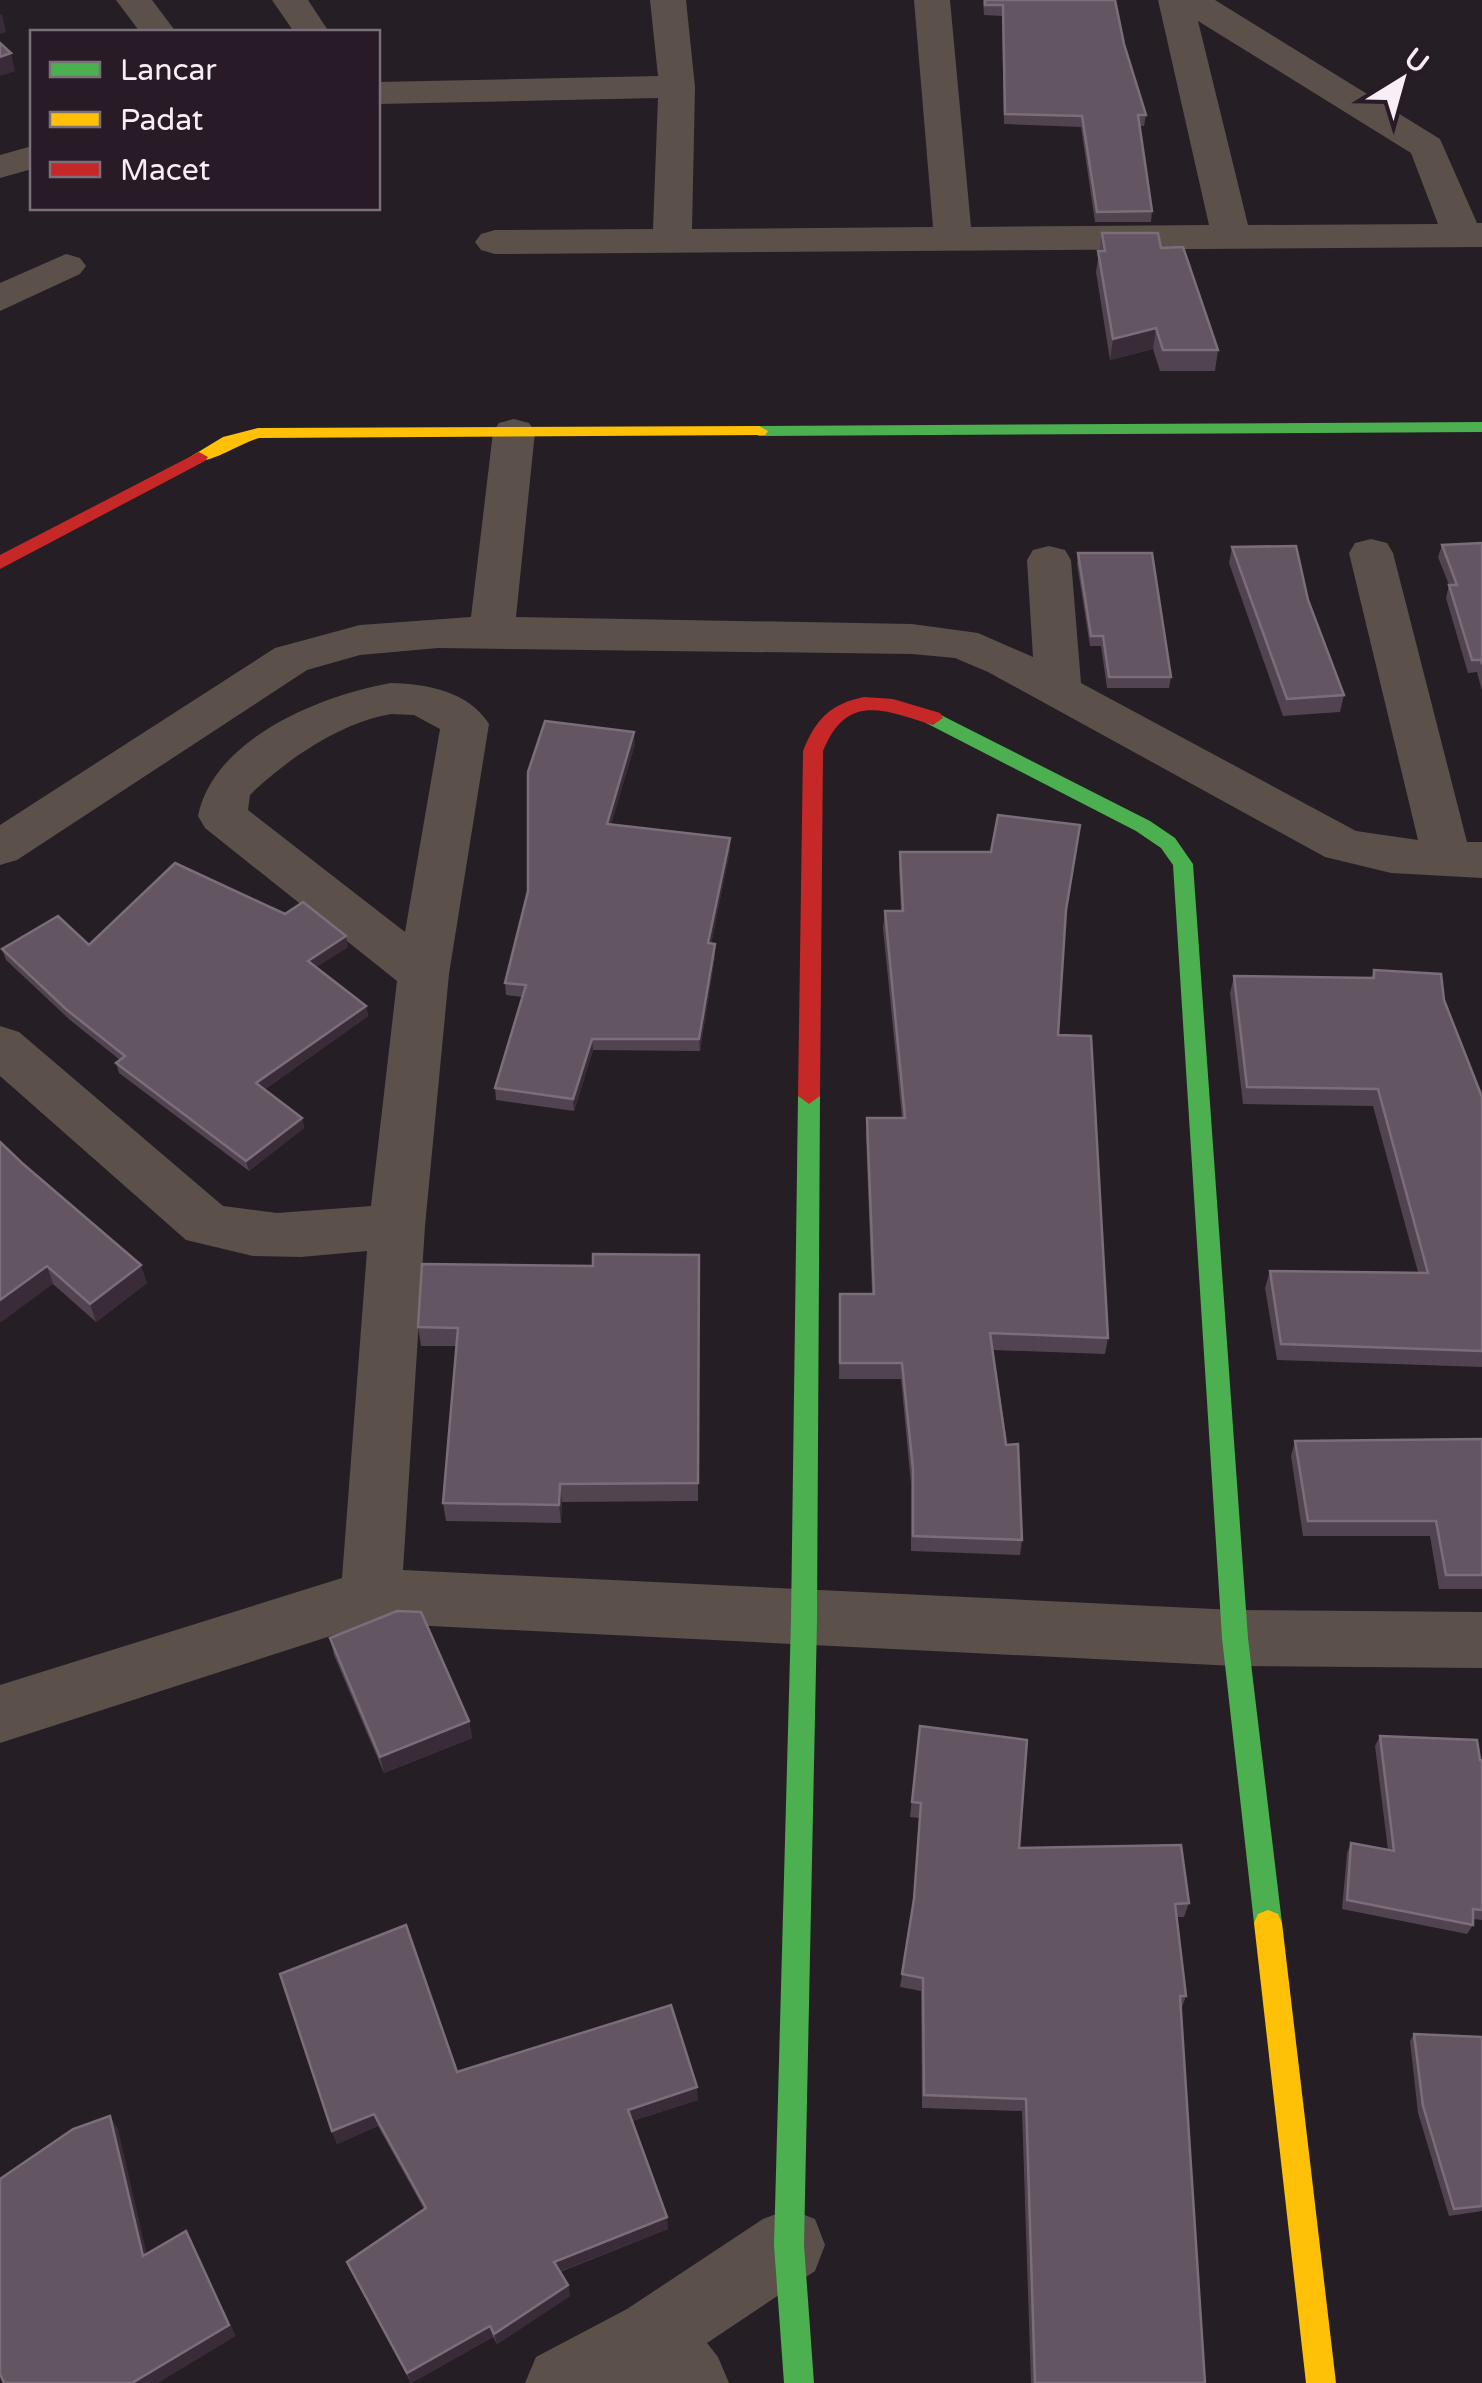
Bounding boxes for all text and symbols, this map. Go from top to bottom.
legend [30,30,380,210]
north arrow [1352,30,1452,130]
text: U [1398,41,1435,81]
text: Lancar [120,52,217,89]
text: Padat [120,102,203,139]
text: Macet [120,152,210,189]

